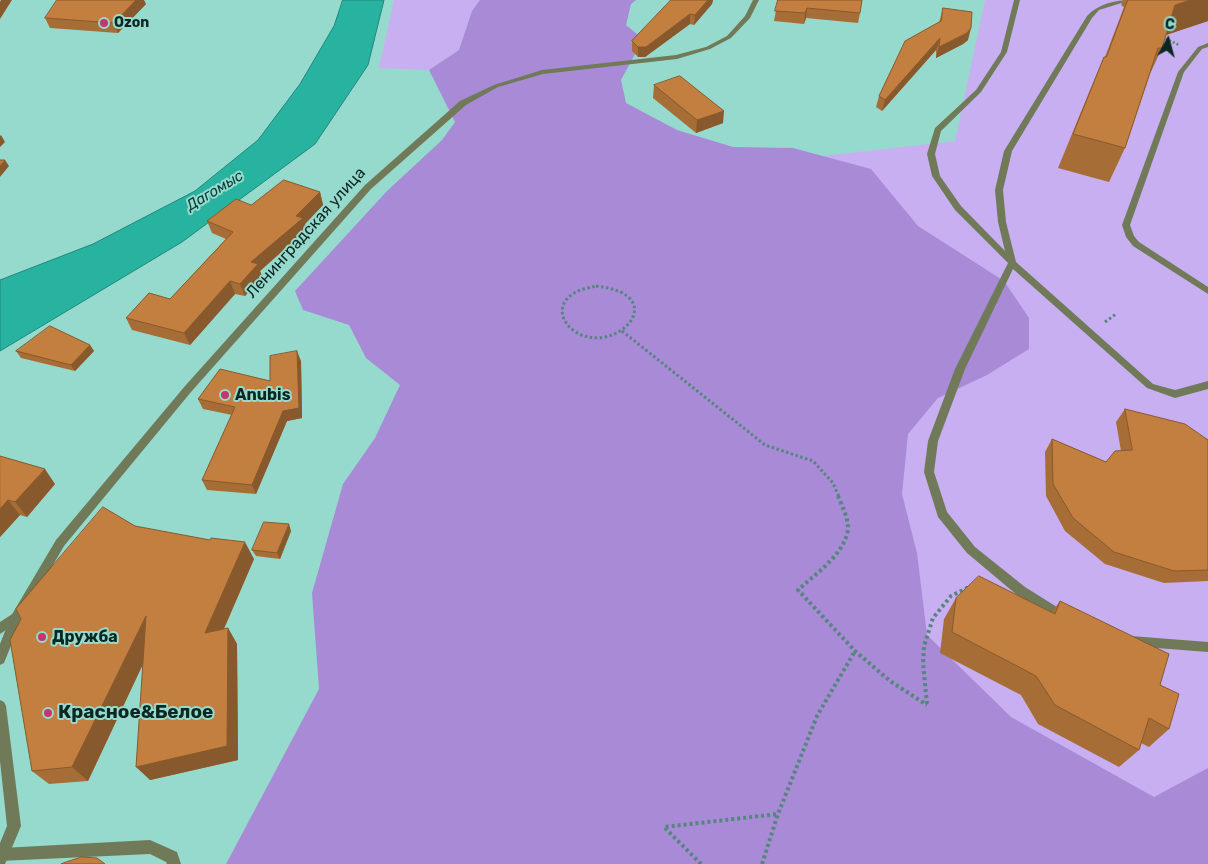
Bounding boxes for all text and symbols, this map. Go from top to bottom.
place label: Ozon [114,15,149,31]
north arrow [1143,15,1193,65]
text: С [1164,16,1176,34]
marker: Ozon [98,17,110,29]
street label: Ленинградская улица [242,164,370,302]
water label: Дагомыс [183,167,247,215]
place label: Anubis [235,385,291,405]
marker: Anubis [219,389,231,401]
place label: Дружба [52,627,118,647]
marker: Дружба [36,631,48,643]
place label: Красное&Белое [58,702,213,724]
marker: Красное&Белое [42,707,54,719]

